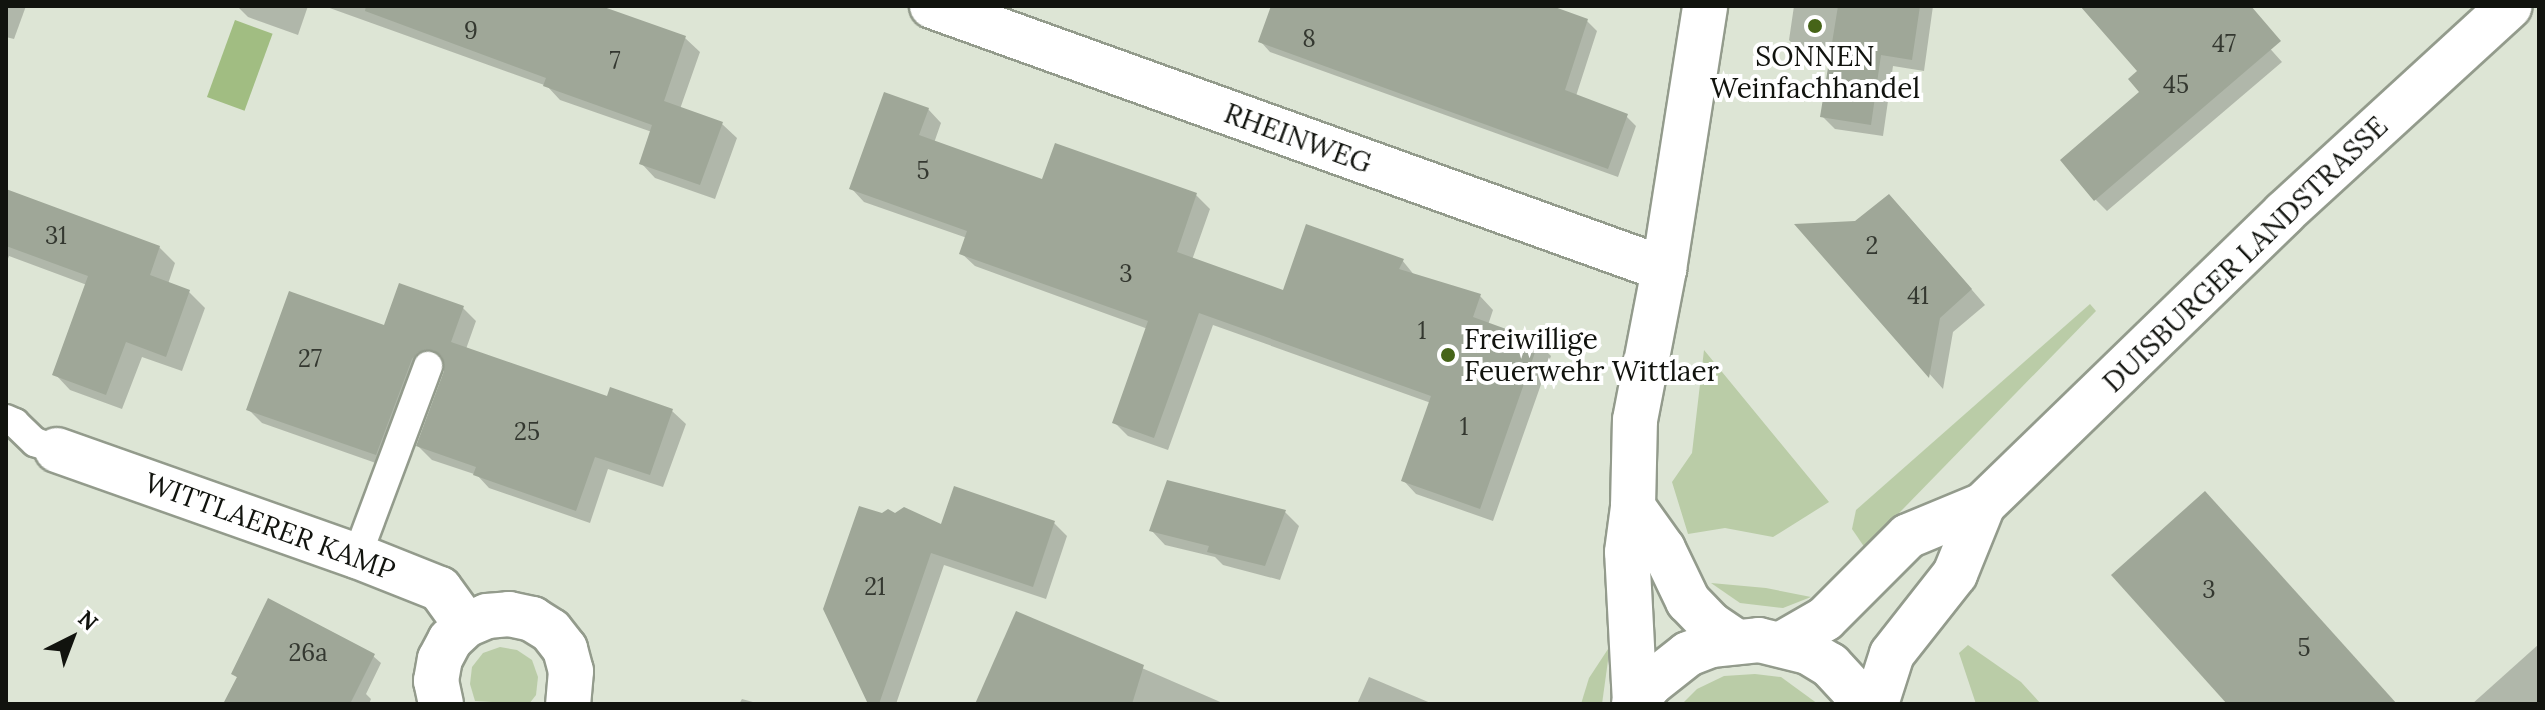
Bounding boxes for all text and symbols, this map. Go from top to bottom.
house number: 9 [464,17,478,45]
marker: SONNEN Weinfachhandel [1806,17,1824,35]
house number: 8 [1302,25,1316,53]
house number: 47 [2212,30,2236,58]
place label: SONNEN Weinfachhandel [1710,39,1920,105]
house number: 7 [609,47,621,75]
house number: 45 [2163,71,2189,99]
street label: RHEINWEG [1220,96,1376,180]
street label: DUISBURGER LANDSTRASSE [2096,109,2394,399]
house number: 5 [916,157,930,185]
house number: 31 [45,222,67,250]
house number: 2 [1866,232,1878,260]
house number: 3 [1119,260,1133,288]
house number: 41 [1907,282,1929,310]
house number: 1 [1418,317,1426,345]
place label: Freiwillige Feuerwehr Wittlaer [1464,322,1719,388]
house number: 27 [298,345,322,373]
marker: Freiwillige Feuerwehr Wittlaer [1439,346,1457,364]
house number: 1 [1460,413,1468,441]
house number: 25 [514,418,540,446]
street label: WITTLAERER KAMP [140,465,400,587]
house number: 21 [864,573,886,601]
house number: 3 [2202,576,2216,604]
north arrow [32,598,112,678]
text: N [72,604,104,636]
house number: 5 [2297,634,2311,662]
house number: 26a [288,639,328,667]

